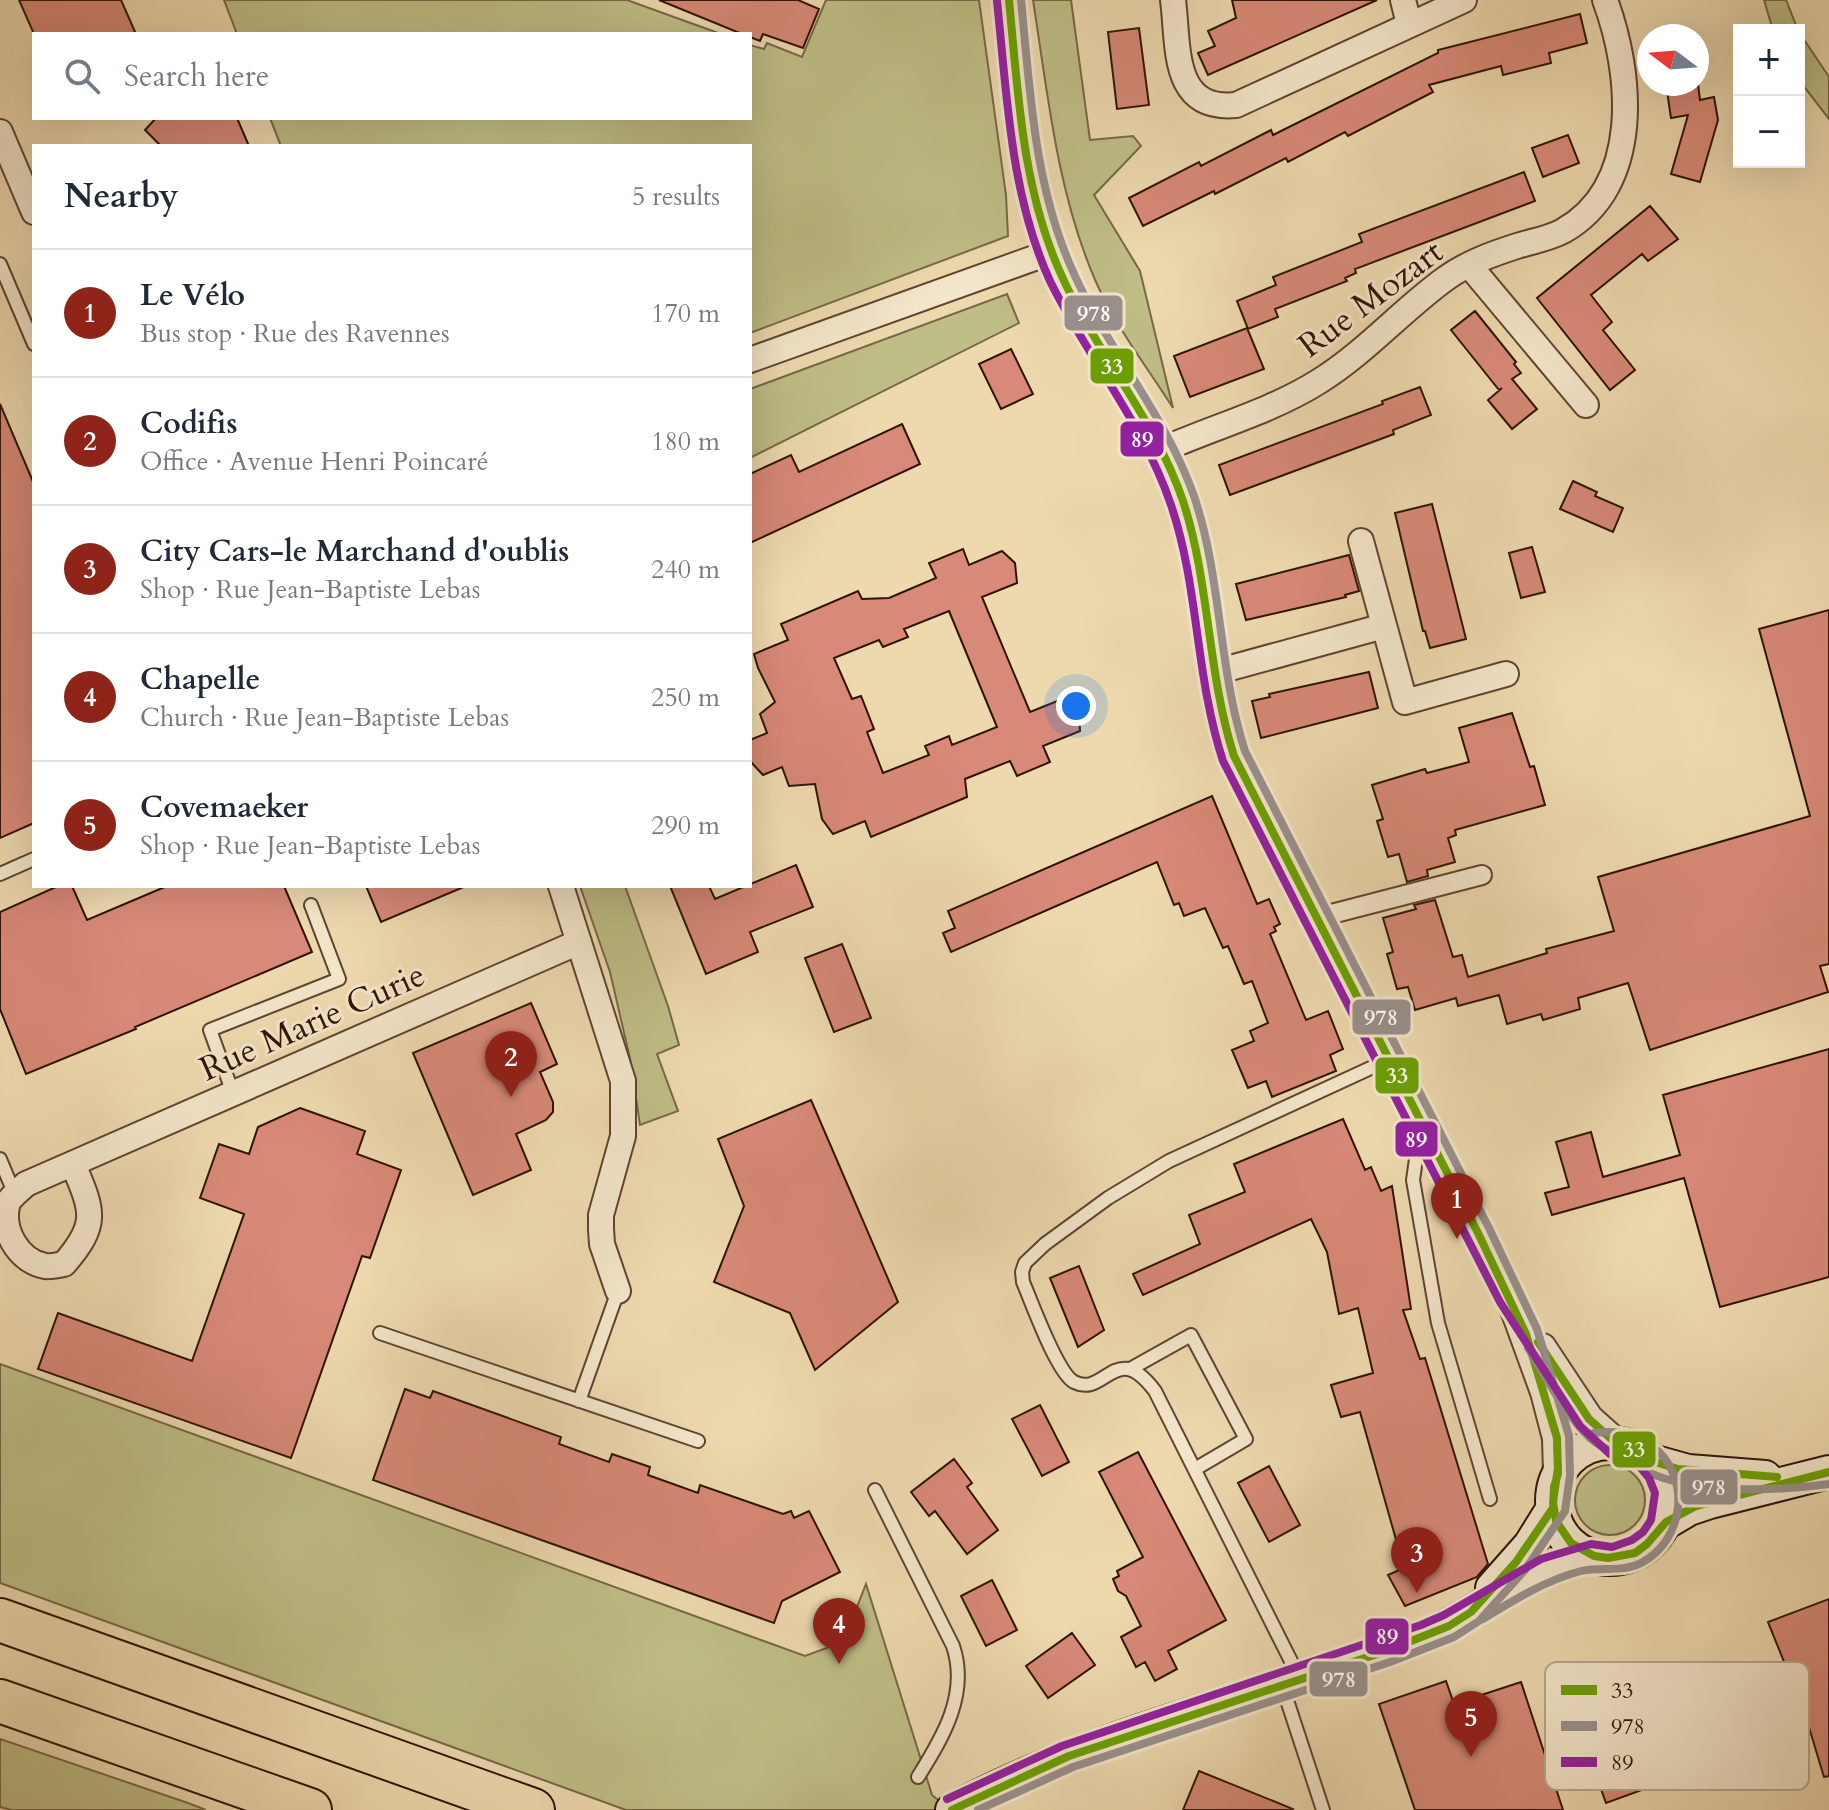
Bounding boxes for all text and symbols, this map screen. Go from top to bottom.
north arrow [1637,24,1709,96]
map controls [1733,24,1805,168]
button: + [1733,24,1805,96]
search box [32,32,752,120]
icon: search [60,54,104,98]
text: Search here [124,56,269,97]
button: − [1733,96,1805,168]
text: Nearby [64,173,179,219]
text: 5 results [632,179,720,214]
street label: Rue Mozart [1289,229,1453,368]
text: Le Vélo [140,275,245,316]
line badge: 978 [1063,294,1124,332]
text: 1 [83,296,97,331]
text: 170 m [651,296,720,331]
text: 978 [1077,299,1111,329]
text: Bus stop · Rue des Ravennes [140,316,450,351]
line badge: 33 [1089,347,1135,385]
text: 33 [1101,352,1123,382]
text: Codifis [140,403,238,444]
line badge: 89 [1119,420,1165,458]
text: 2 [83,424,97,459]
text: 180 m [651,424,720,459]
text: 89 [1131,425,1153,455]
text: Office · Avenue Henri Poincaré [140,444,488,479]
text: City Cars-le Marchand d'oublis [140,531,569,572]
text: 3 [83,552,97,587]
text: 240 m [651,552,720,587]
text: Shop · Rue Jean-Baptiste Lebas [140,572,480,607]
text: Chapelle [140,659,260,700]
text: 4 [83,680,97,715]
text: 250 m [651,680,720,715]
your location [1056,686,1096,726]
text: Church · Rue Jean-Baptiste Lebas [140,700,509,735]
text: Covemaeker [140,787,308,828]
text: 5 [83,808,97,843]
text: 290 m [651,808,720,843]
text: Shop · Rue Jean-Baptiste Lebas [140,828,480,863]
street label: Rue Marie Curie [192,952,432,1092]
line badge: 978 [1351,998,1412,1036]
text: 978 [1364,1003,1398,1033]
pin: 2 [485,1031,537,1097]
line badge: 33 [1374,1056,1420,1095]
text: 33 [1386,1061,1408,1091]
line badge: 89 [1394,1120,1439,1158]
text: 89 [1405,1125,1427,1155]
pin: 1 [1431,1173,1483,1239]
line badge: 33 [1611,1430,1657,1469]
text: 33 [1623,1435,1645,1465]
line badge: 978 [1679,1468,1739,1506]
text: 978 [1692,1473,1726,1503]
pin: 3 [1391,1527,1443,1593]
pin: 4 [813,1598,865,1664]
line badge: 89 [1364,1617,1410,1656]
text: 89 [1376,1622,1398,1652]
line badge: 978 [1308,1660,1369,1698]
legend [1545,1662,1809,1790]
text: 978 [1322,1665,1356,1695]
text: 33 [1611,1676,1634,1706]
pin: 5 [1445,1691,1497,1757]
text: 978 [1611,1712,1645,1742]
text: 89 [1611,1748,1634,1778]

